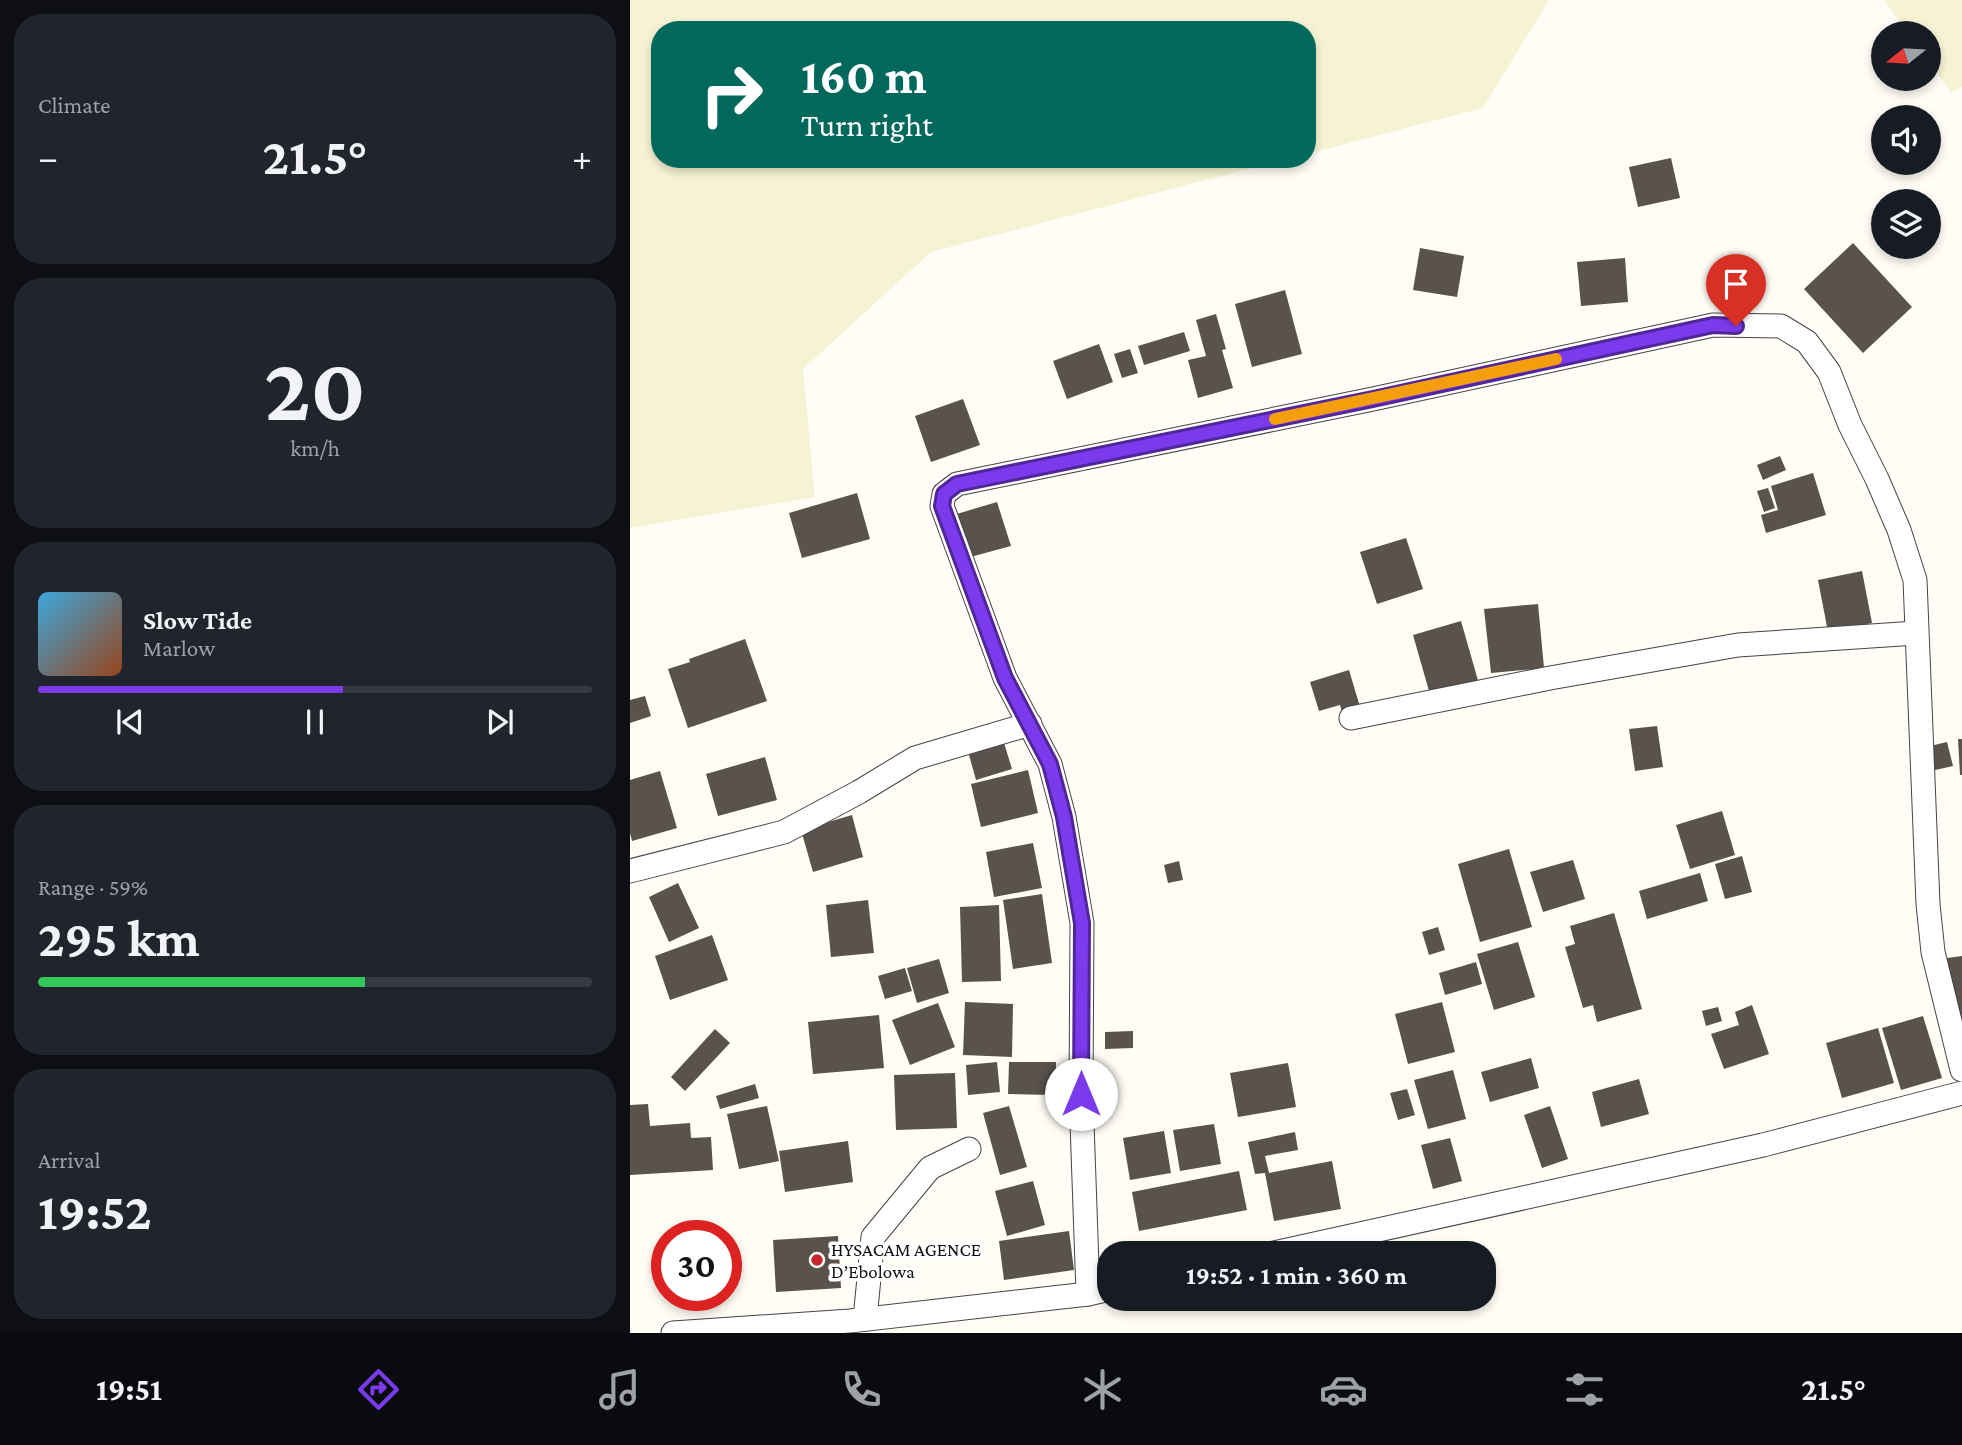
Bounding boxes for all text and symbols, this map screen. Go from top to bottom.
north arrow [1871,21,1941,91]
map controls [1871,21,1941,259]
icon: right [686,49,777,140]
text: 160 m [801,49,927,104]
text: Climate [38,92,110,118]
button: sound [1871,105,1941,175]
text: Turn right [801,107,933,143]
text: 21.5° [263,127,368,185]
text: − [38,136,58,178]
text: + [572,136,592,178]
button: layers [1871,189,1941,259]
pin [1706,254,1766,326]
icon: arrive [1717,265,1755,303]
text: 20 [264,338,366,440]
text: km/h [290,435,340,461]
text: Slow Tide [143,606,252,635]
text: Marlow [143,635,215,661]
icon: previous [111,703,149,741]
icon: pause [296,703,334,741]
icon: next [481,703,519,741]
text: Range · 59% [38,874,148,900]
text: 295 km [38,909,200,967]
position arrow [1044,1057,1118,1131]
text: Arrival [38,1147,101,1173]
text: 19:52 [38,1182,152,1240]
speed limit sign: 30 [651,1220,742,1311]
place label: HYSACAM AGENCE D’Ebolowa [831,1239,981,1282]
marker: HYSACAM AGENCE D’Ebolowa [809,1252,825,1268]
text: 19:52 · 1 min · 360 m [1186,1261,1407,1290]
icon: directions [354,1365,403,1414]
icon: music [595,1365,644,1414]
icon: phone [837,1365,886,1414]
icon: climate [1078,1365,1127,1414]
icon: car [1319,1365,1368,1414]
icon: filters [1560,1365,1609,1414]
text: 19:51 [96,1371,162,1407]
text: 21.5° [1801,1371,1866,1407]

